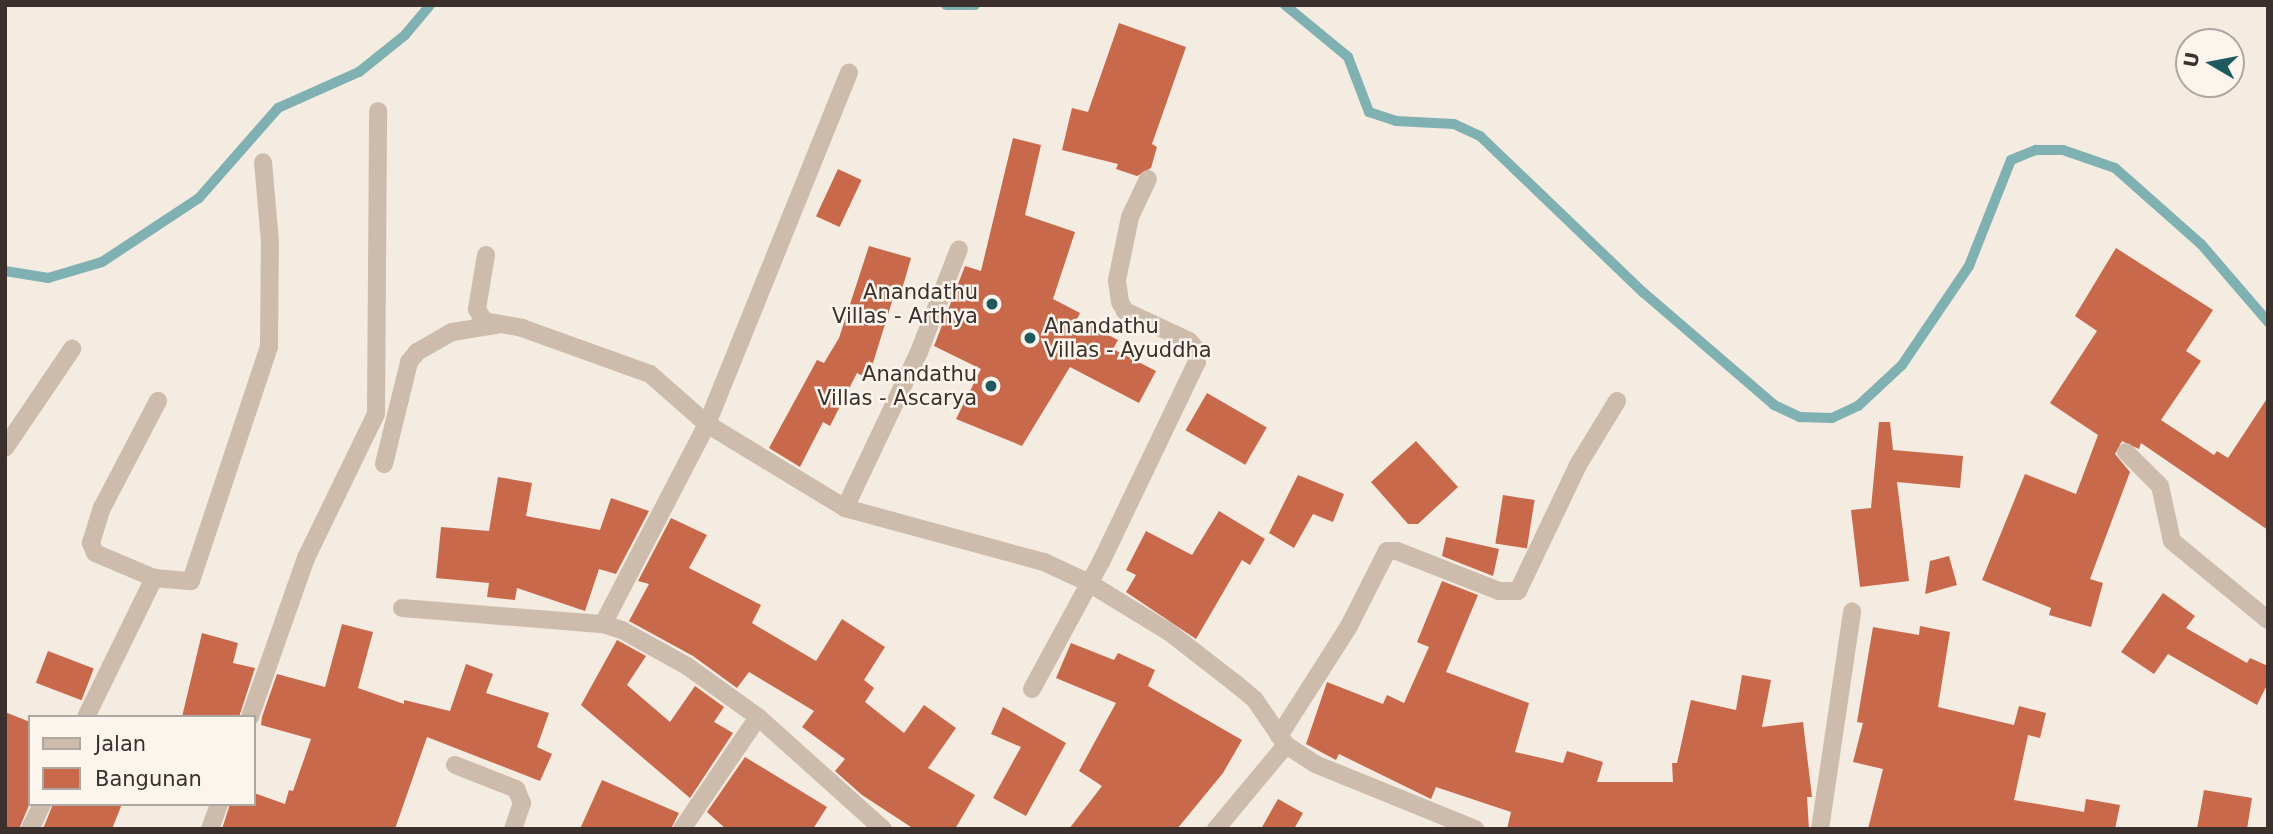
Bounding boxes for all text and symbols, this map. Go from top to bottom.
north arrow [2175,28,2245,98]
text: U [2179,50,2203,69]
place label: Anandathu Villas - Arthya [832,279,978,329]
marker: Anandathu Villas - Arthya [984,296,1000,312]
place label: Anandathu Villas - Ayuddha [1044,313,1212,363]
marker: Anandathu Villas - Ayuddha [1022,330,1038,346]
place label: Anandathu Villas - Ascarya [817,361,977,411]
marker: Anandathu Villas - Ascarya [983,378,999,394]
legend [28,715,256,806]
text: Jalan [95,732,146,756]
text: Bangunan [95,767,202,791]

